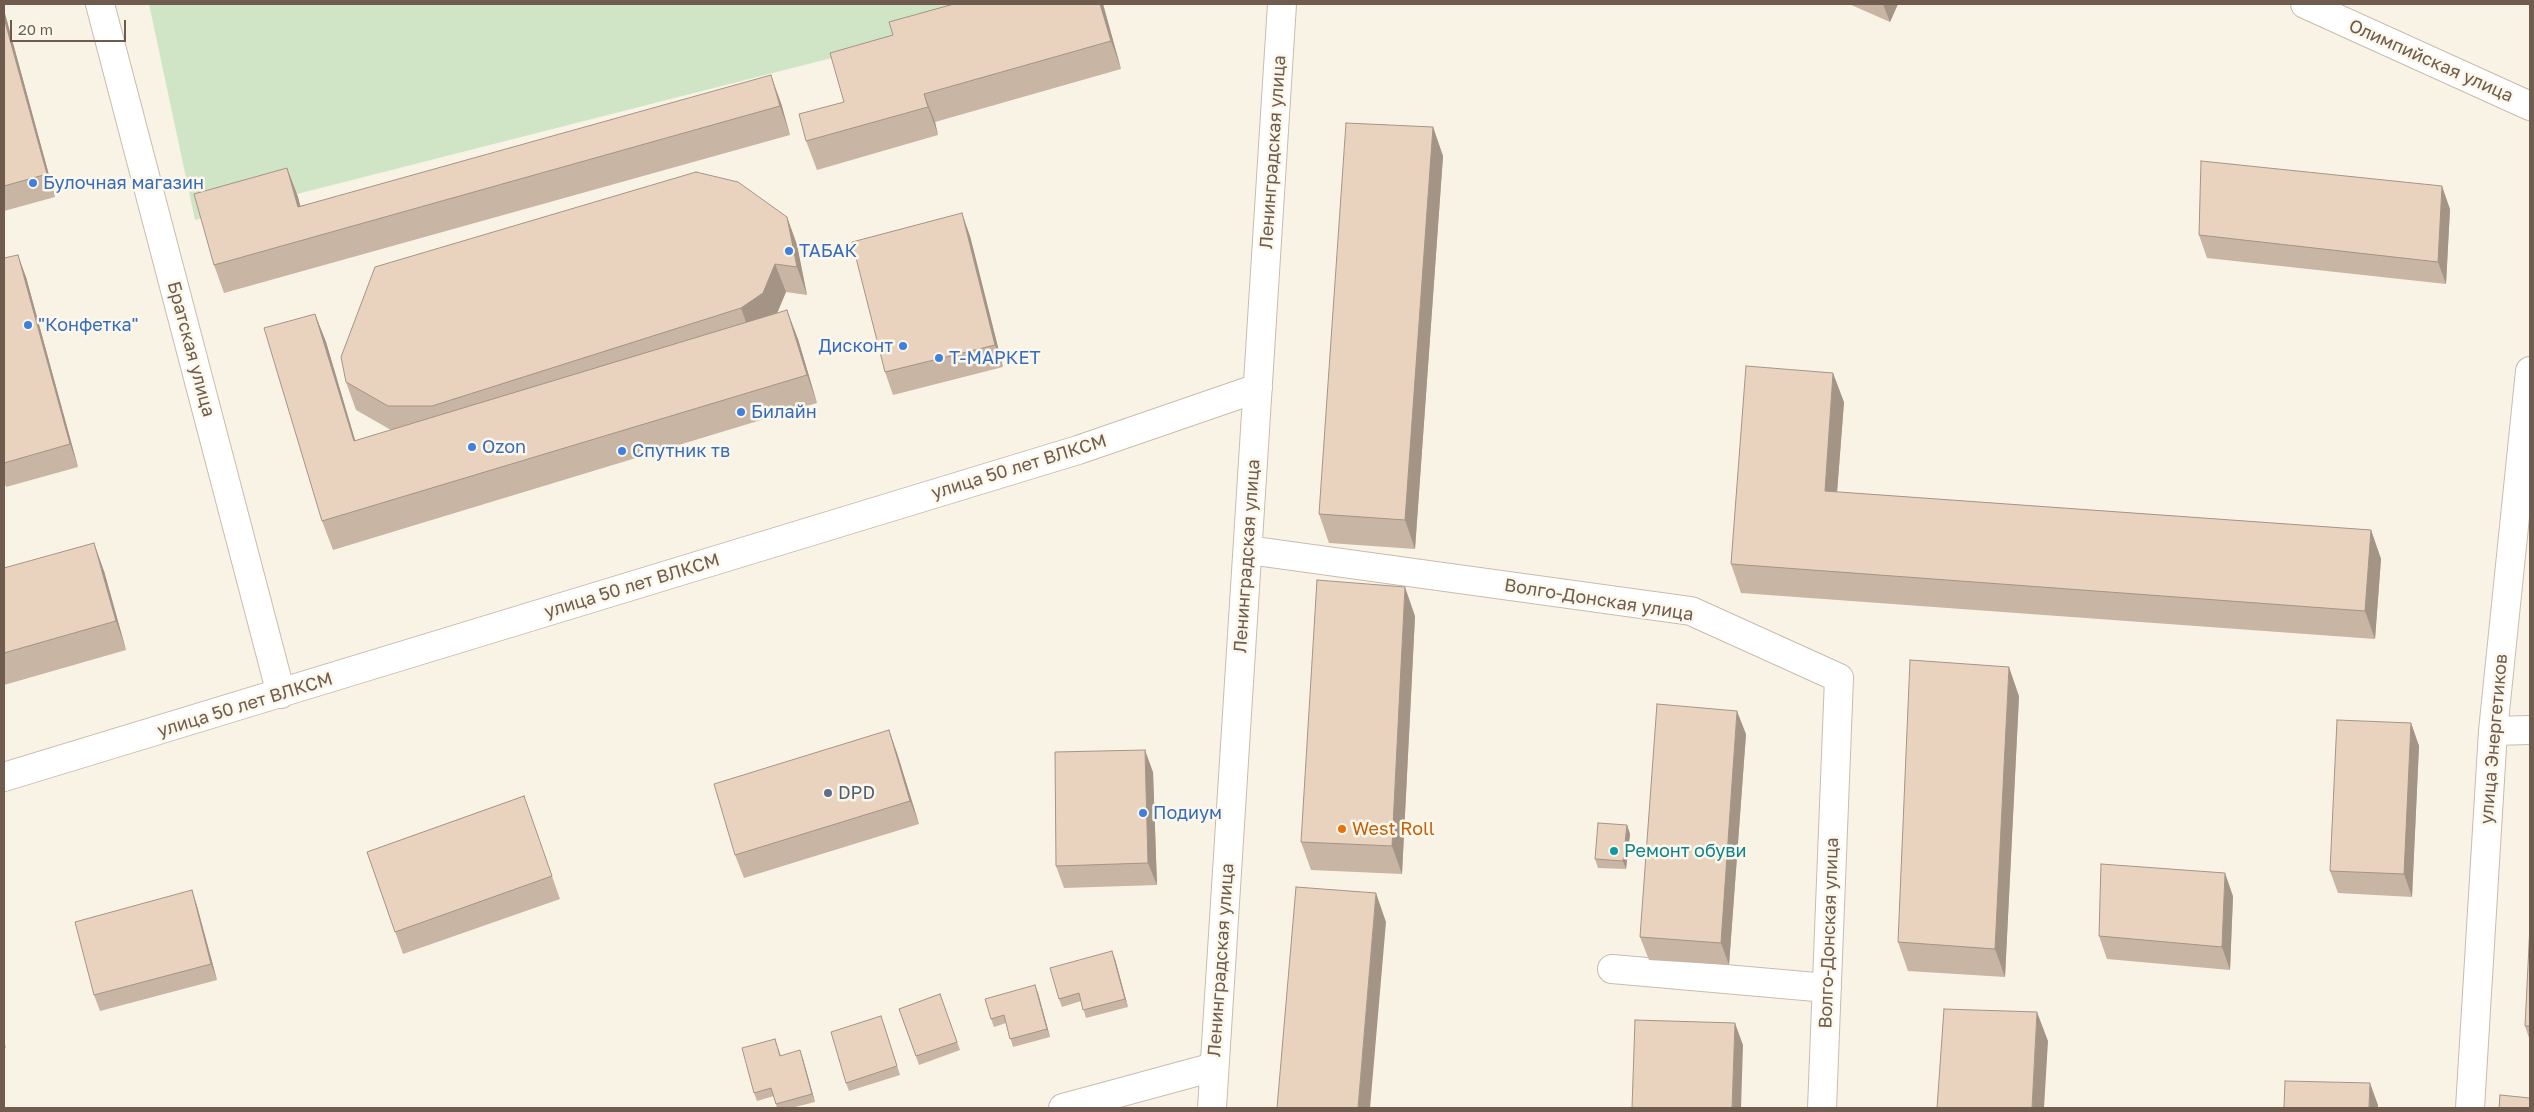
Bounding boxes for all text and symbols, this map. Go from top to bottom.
scale bar [12,10,129,42]
street label: Олимпийская улица [2345,15,2517,107]
text: 20 m [18,20,53,38]
street label: Ленинградская улица [1255,54,1291,250]
place label: Булочная магазин [43,172,204,194]
marker: Булочная магазин [27,177,39,189]
place label: ТАБАК [799,240,857,262]
marker: ТАБАК [783,245,795,257]
street label: Братская улица [163,279,219,419]
place label: "Конфетка" [38,314,139,336]
marker: "Конфетка" [22,319,34,331]
place label: Дисконт [818,335,893,357]
marker: Дисконт [897,340,909,352]
place label: Т-МАРКЕТ [949,347,1041,369]
marker: Т-МАРКЕТ [933,352,945,364]
place label: Билайн [751,401,817,423]
marker: Билайн [735,406,747,418]
street label: улица 50 лет ВЛКСМ [929,430,1109,504]
place label: Ozon [482,436,526,458]
place label: Спутник тв [632,440,730,462]
marker: Ozon [466,441,478,453]
marker: Спутник тв [616,445,628,457]
street label: Ленинградская улица [1229,458,1265,654]
street label: улица 50 лет ВЛКСМ [542,549,722,623]
street label: Волго-Донская улица [1503,574,1695,626]
street label: улица Энергетиков [2476,653,2512,825]
street label: улица 50 лет ВЛКСМ [155,668,335,742]
place label: DPD [838,782,875,804]
marker: DPD [822,787,834,799]
place label: Подиум [1153,802,1222,824]
marker: Подиум [1137,807,1149,819]
place label: West Roll [1352,818,1435,840]
marker: West Roll [1336,823,1348,835]
street label: Волго-Донская улица [1815,837,1843,1029]
place label: Ремонт обуви [1624,840,1746,862]
marker: Ремонт обуви [1608,845,1620,857]
street label: Ленинградская улица [1203,862,1239,1058]

